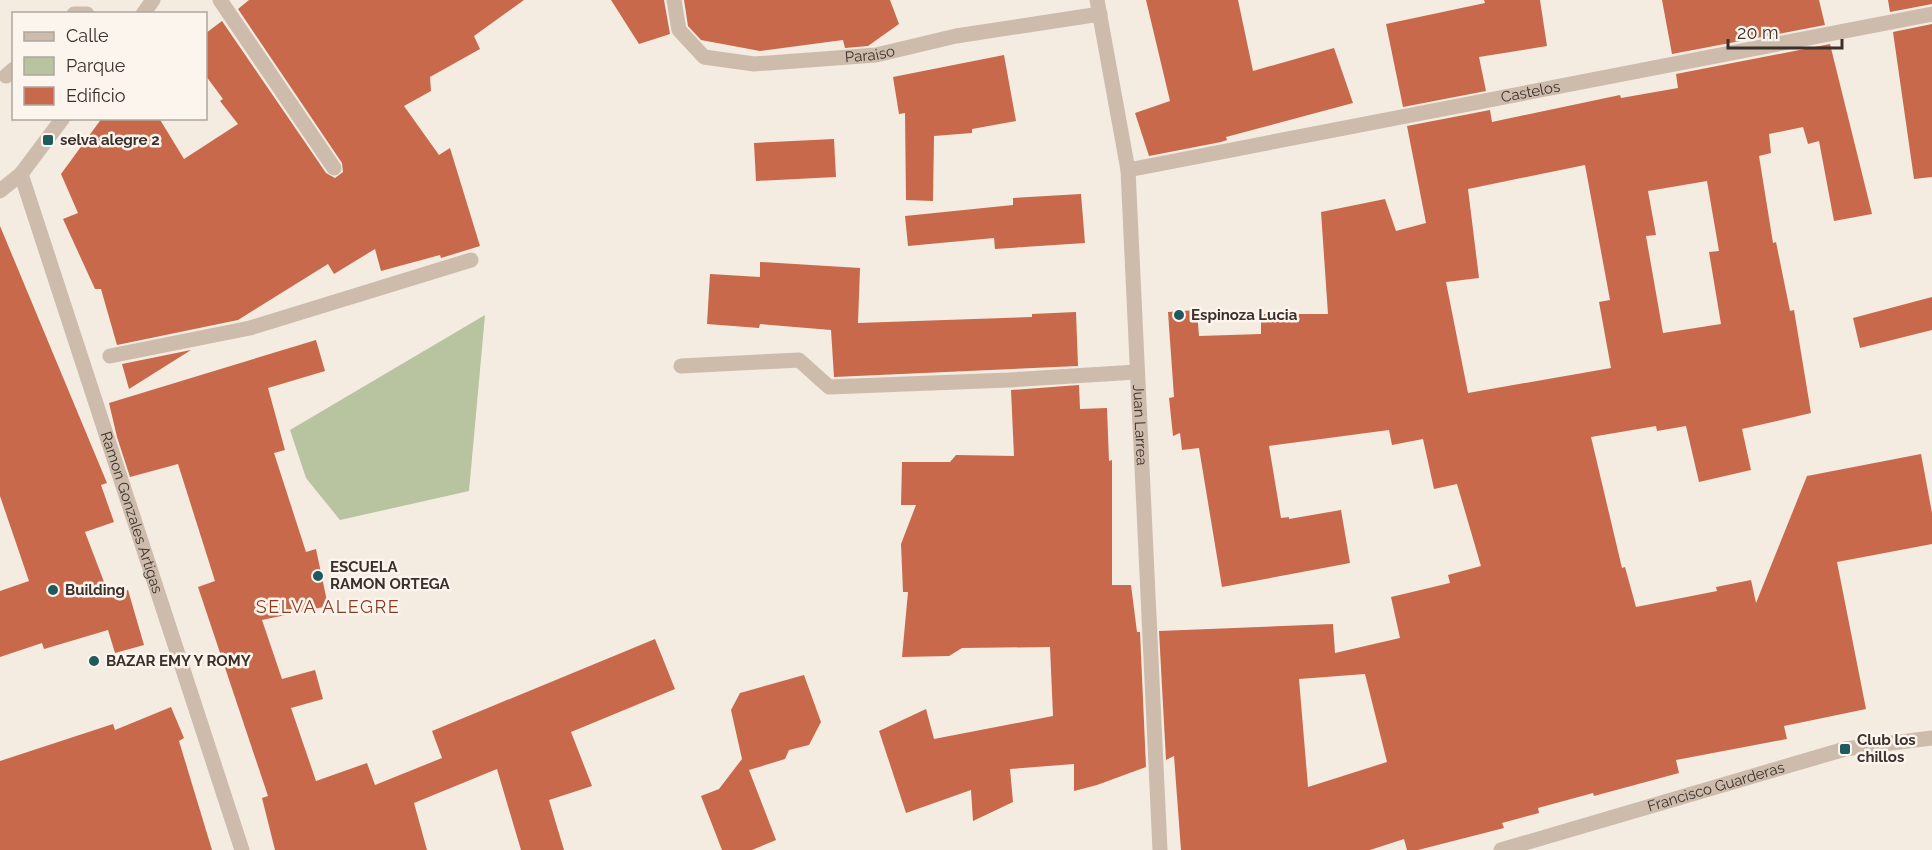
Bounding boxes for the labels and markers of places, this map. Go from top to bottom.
place label: selva alegre 2 [60,131,160,149]
marker: selva alegre 2 [41,133,55,147]
place label: Espinoza Lucia [1191,306,1298,324]
marker: Espinoza Lucia [1172,308,1186,322]
place label: ESCUELA RAMON ORTEGA [330,558,451,593]
marker: ESCUELA RAMON ORTEGA [311,569,325,583]
place label: Building [65,581,125,599]
marker: Building [46,583,60,597]
place label: BAZAR EMY Y ROMY [106,652,251,670]
marker: BAZAR EMY Y ROMY [87,654,101,668]
place label: Club los chillos [1857,731,1916,766]
marker: Club los chillos [1838,742,1852,756]

